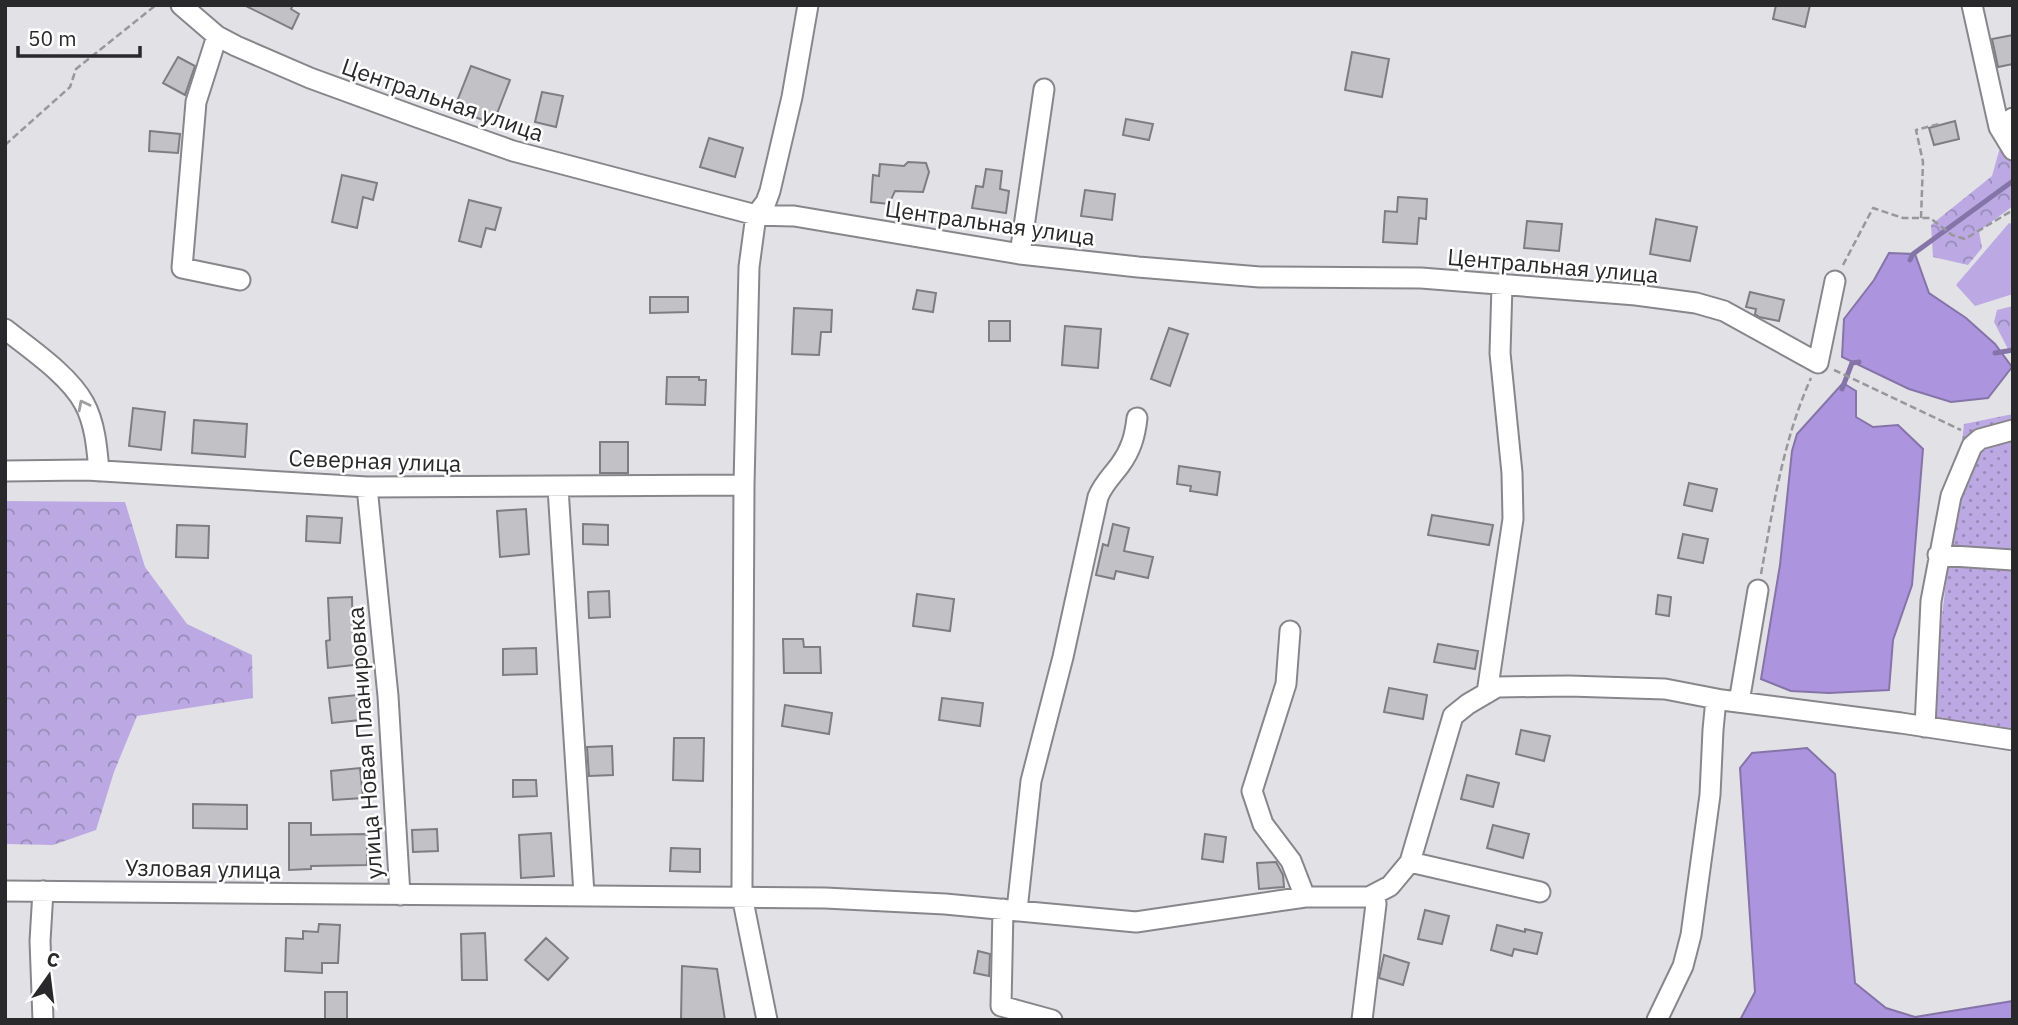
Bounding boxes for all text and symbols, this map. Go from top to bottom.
scale bar [18,14,140,58]
text: 50 m [28,24,77,52]
street label: Центральная улица [338,50,548,148]
street label: Центральная улица [883,192,1097,252]
street label: Центральная улица [1446,241,1660,289]
one-way arrow [78,400,92,413]
street label: Северная улица [288,442,462,478]
street label: улица Новая Планировка [340,606,388,880]
street label: Узловая улица [125,852,281,884]
north arrow [14,941,84,1011]
text: С [44,946,62,973]

